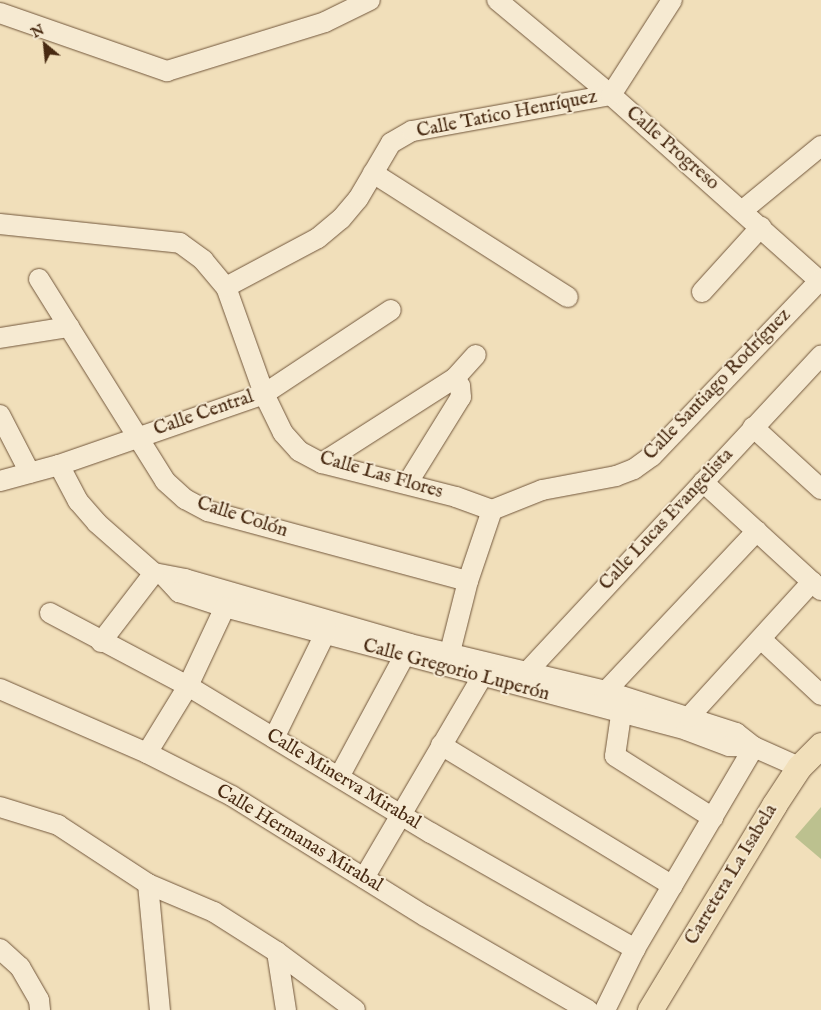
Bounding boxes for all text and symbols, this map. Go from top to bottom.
north arrow [20,20,70,70]
text: N [28,21,48,43]
street label: Calle Tatico Henríquez [415,86,599,144]
street label: Calle Progreso [621,102,723,196]
street label: Calle Santiago Rodríguez [640,304,796,466]
street label: Calle Central [151,386,257,442]
street label: Calle Lucas Evangelista [595,444,739,596]
street label: Calle Las Flores [317,448,445,504]
street label: Calle Colón [194,493,290,543]
street label: Calle Gregorio Luperón [360,635,552,707]
street label: Calle Minerva Mirabal [262,725,424,835]
street label: Calle Hermanas Mirabal [211,780,387,898]
street label: Carretera La Isabela [681,800,783,950]

